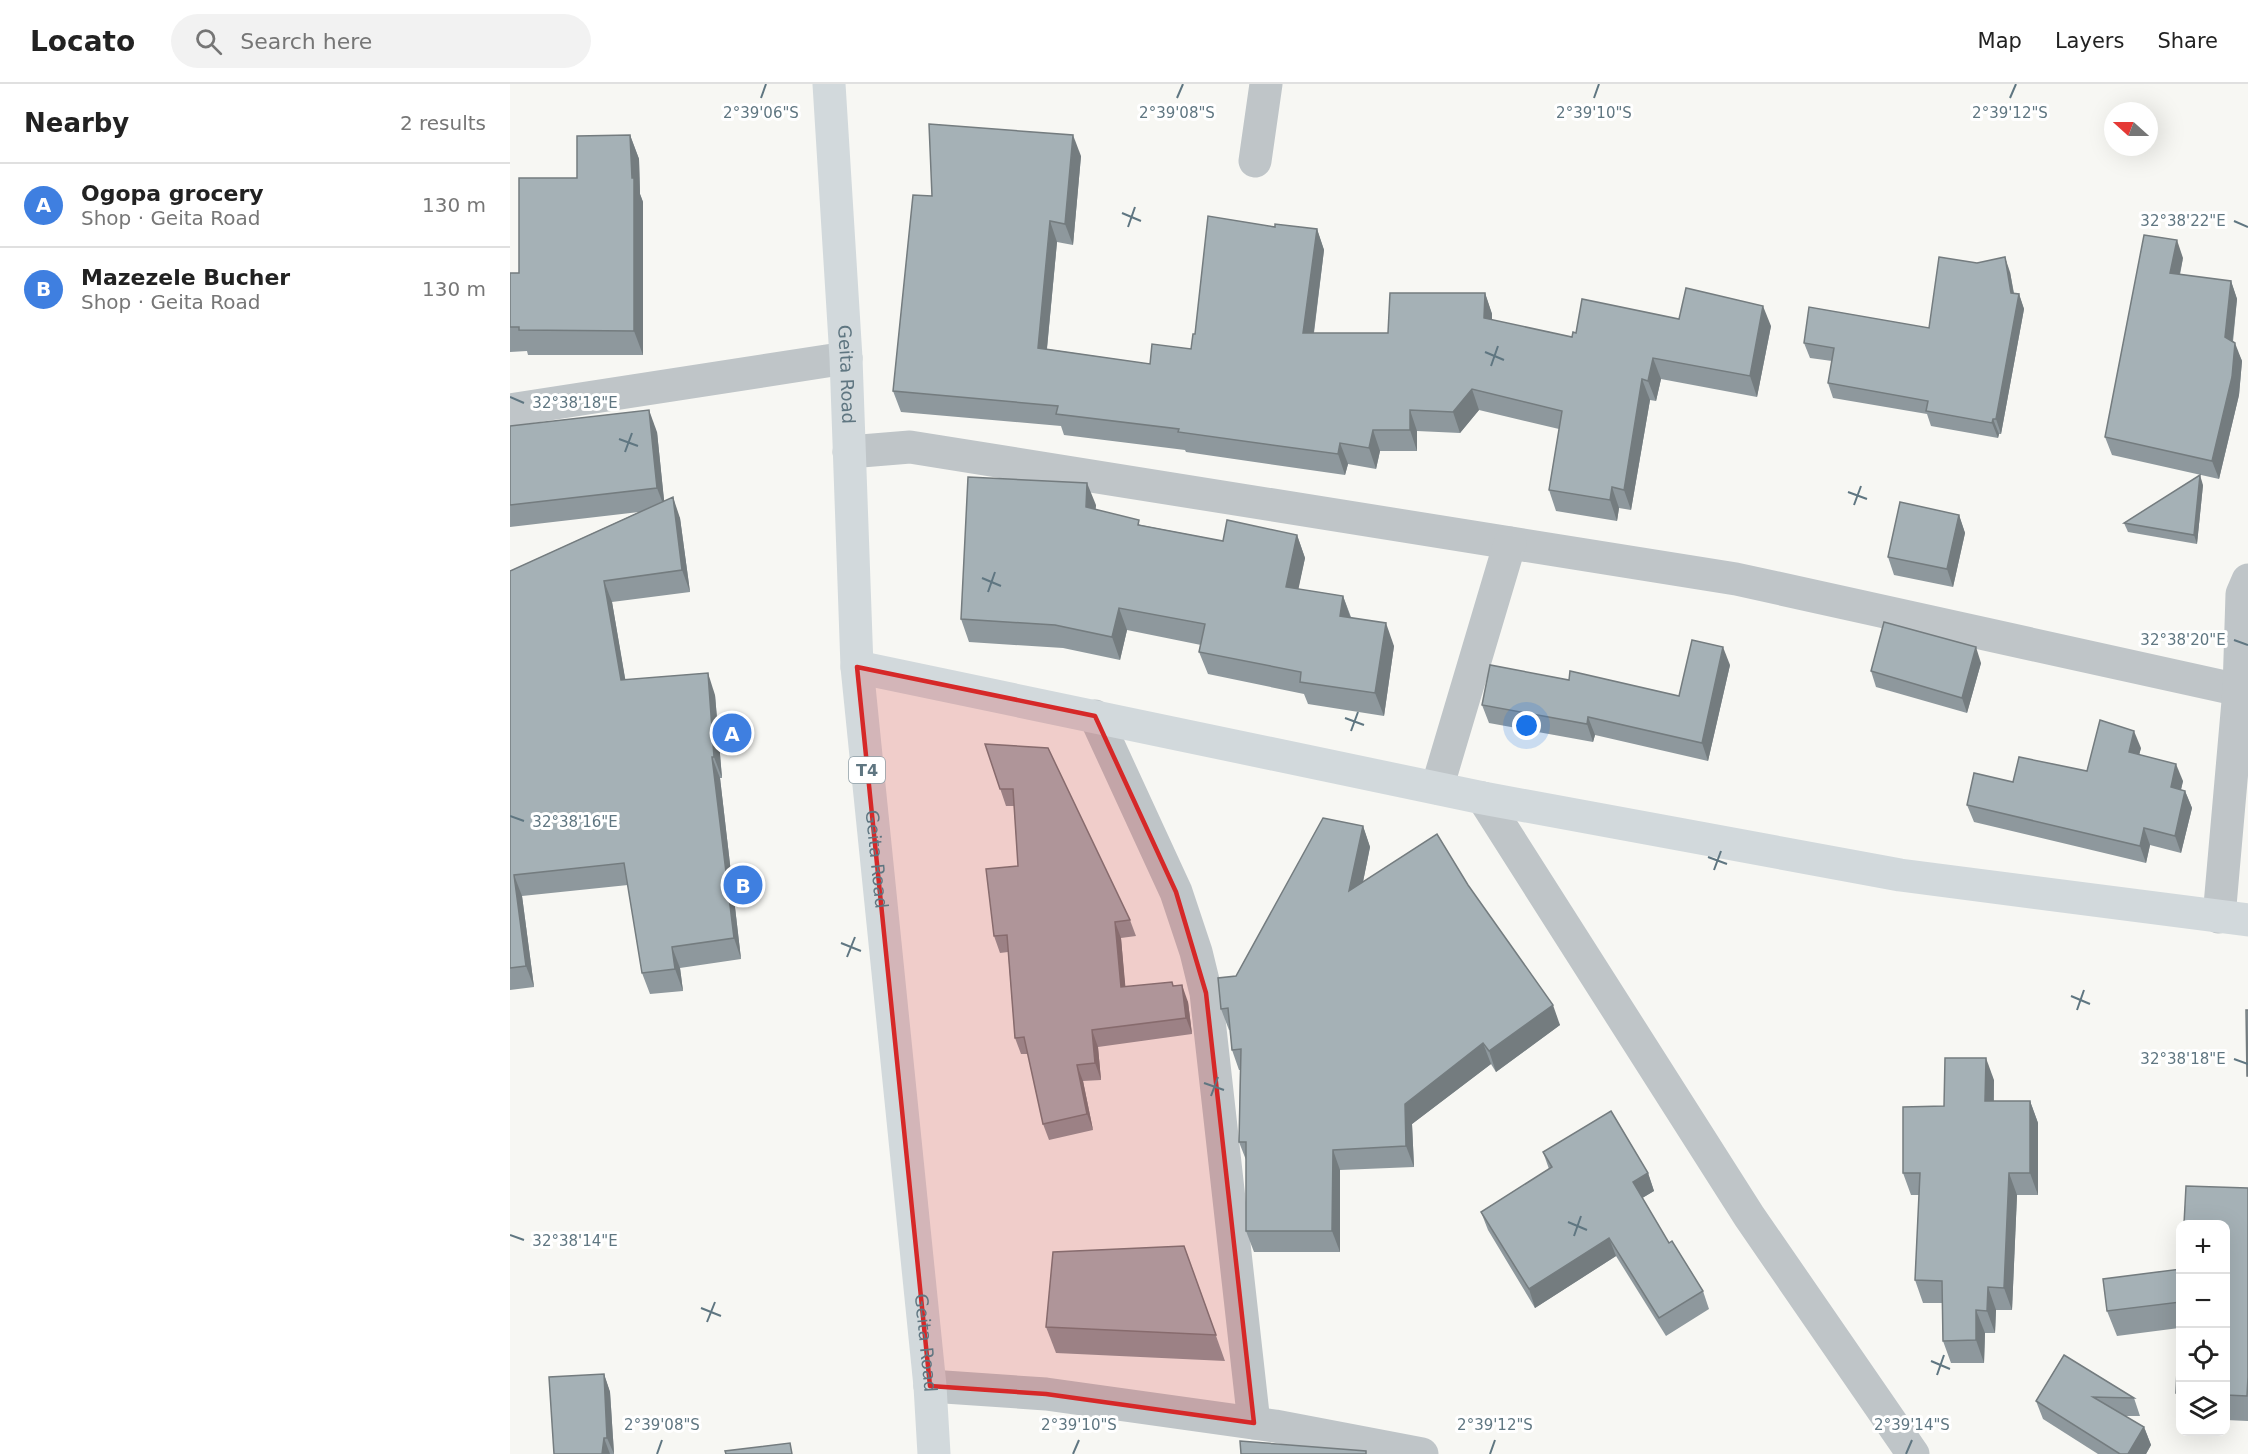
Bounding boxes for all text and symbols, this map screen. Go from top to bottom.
search box [171,14,591,68]
text: Locato [30,25,135,58]
icon: search [192,25,225,58]
text: Search here [240,29,372,54]
text: Map [1978,29,2022,53]
text: Layers [2055,29,2124,53]
text: Share [2157,29,2218,53]
north arrow [2104,102,2158,156]
text: 2°39'06"S [723,104,799,122]
text: 2°39'08"S [1139,104,1215,122]
text: 2°39'10"S [1556,104,1632,122]
text: 2°39'12"S [1972,104,2048,122]
text: Nearby [24,108,129,138]
text: 2 results [400,111,486,135]
text: Ogopa grocery [81,181,264,206]
text: A [36,193,51,217]
text: 130 m [422,193,486,217]
text: Shop · Geita Road [81,206,260,230]
text: 32°38'22"E [2140,212,2226,230]
text: Mazezele Bucher [81,265,290,290]
text: B [36,277,51,301]
text: 130 m [422,277,486,301]
text: Shop · Geita Road [81,290,260,314]
street label: Geita Road [834,324,859,424]
text: 32°38'18"E [532,394,618,412]
text: 32°38'20"E [2140,631,2226,649]
pin: A [712,710,752,756]
your location [1512,711,1541,740]
road number: T4 [849,757,885,783]
street label: Geita Road [862,809,892,910]
text: 32°38'16"E [532,813,618,831]
pin: B [724,862,762,908]
text: 32°38'18"E [2140,1050,2226,1068]
map controls [2176,1220,2230,1436]
button: + [2176,1220,2230,1274]
text: 32°38'14"E [532,1232,618,1250]
button: − [2176,1274,2230,1328]
street label: Geita Road [911,1292,941,1393]
button: locate [2176,1328,2230,1382]
button: layers [2176,1382,2230,1436]
text: 2°39'08"S [624,1416,700,1434]
text: 2°39'10"S [1041,1416,1117,1434]
text: 2°39'12"S [1457,1416,1533,1434]
text: 2°39'14"S [1874,1416,1950,1434]

